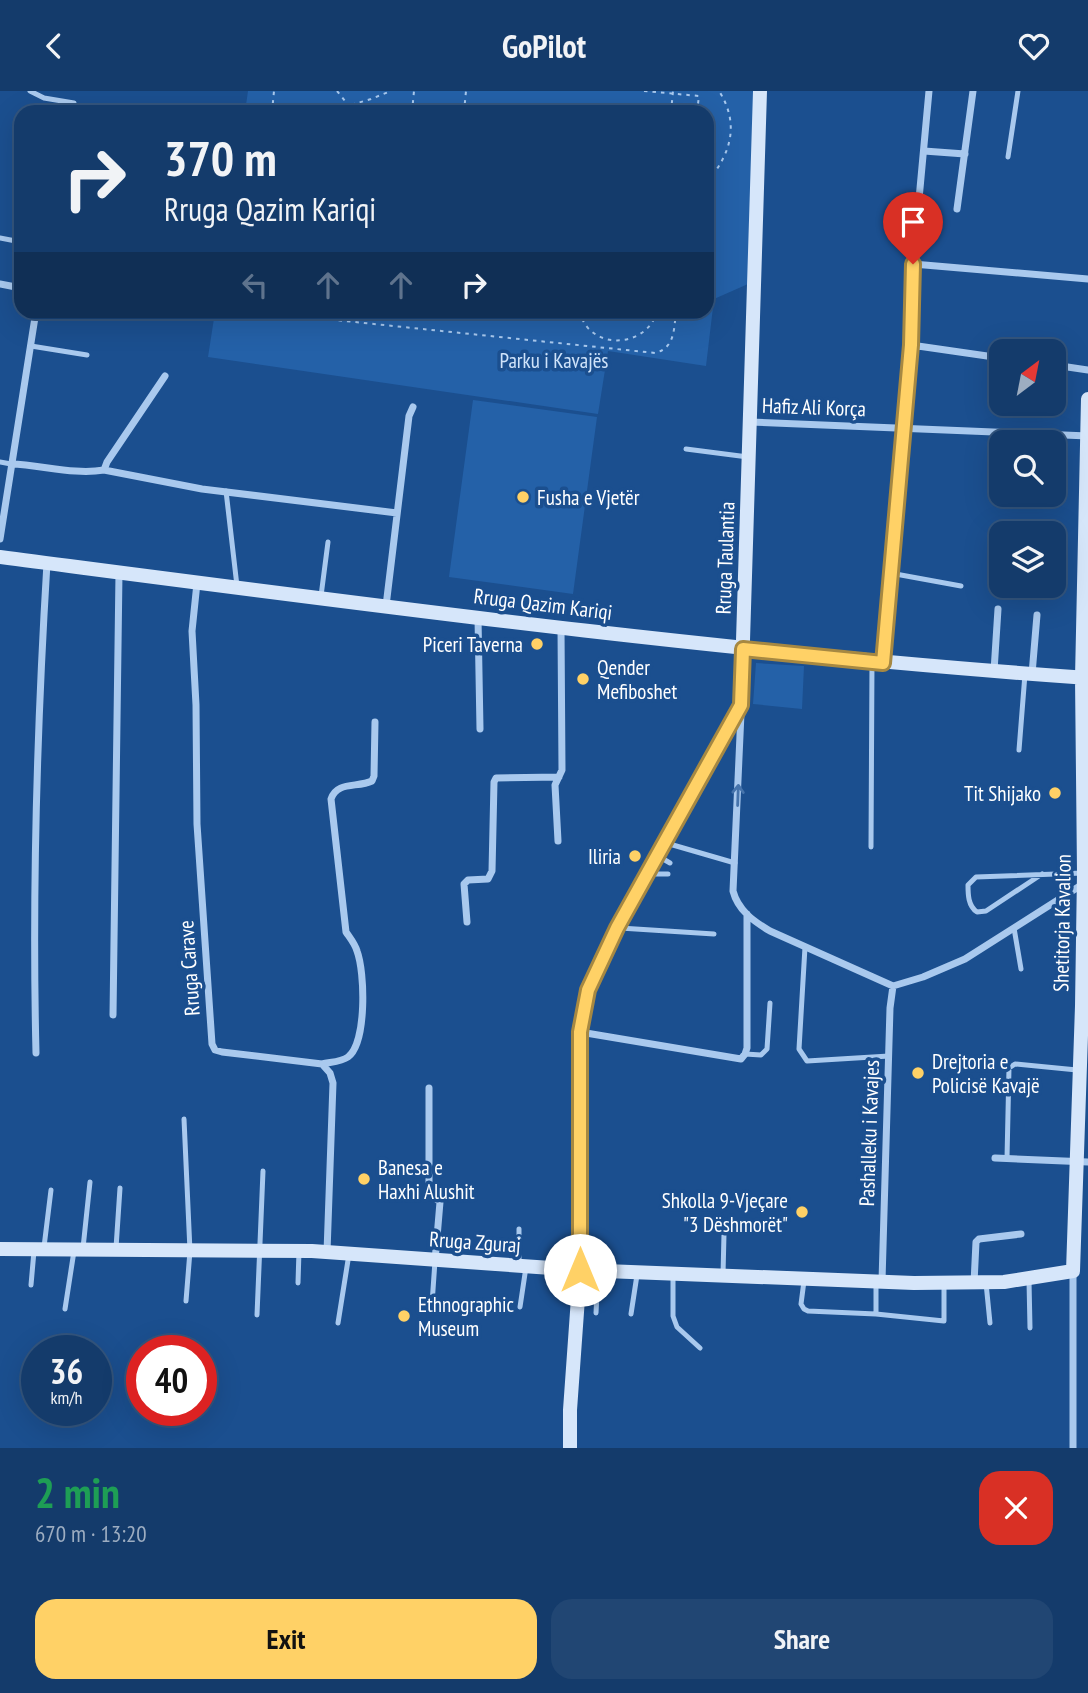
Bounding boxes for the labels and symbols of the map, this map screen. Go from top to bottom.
pin [883,192,943,264]
north arrow [989,339,1066,417]
park label: Parku i Kavajës [500,347,608,374]
street label: Hafiz Ali Korça [762,392,866,422]
place label: Fusha e Vjetër [537,484,640,511]
marker: Fusha e Vjetër [515,489,531,505]
street label: Rruga Taulantia [710,501,740,615]
street label: Rruga Qazim Kariqi [472,582,614,626]
place label: Piceri Taverna [423,631,523,658]
marker: Piceri Taverna [529,636,545,652]
place label: Qender Mefiboshet [597,654,677,705]
marker: Qender Mefiboshet [575,671,591,687]
place label: Tit Shijako [964,780,1041,807]
one-way arrow [731,784,744,807]
marker: Tit Shijako [1047,785,1063,801]
place label: Iliria [588,843,621,870]
marker: Iliria [627,848,643,864]
street label: Shetitorja Kavalion [1047,854,1077,992]
street label: Rruga Carave [172,919,206,1017]
place label: Drejtoria e Policisë Kavajë [932,1048,1040,1099]
street label: Pashalleku i Kavajes [853,1059,885,1207]
marker: Drejtoria e Policisë Kavajë [910,1065,926,1081]
place label: Banesa e Haxhi Alushit [378,1154,475,1205]
marker: Banesa e Haxhi Alushit [356,1171,372,1187]
place label: Shkolla 9-Vjeçare "3 Dëshmorët" [662,1187,788,1238]
marker: Shkolla 9-Vjeçare "3 Dëshmorët" [794,1204,810,1220]
street label: Rruga Zguraj [428,1225,522,1259]
position arrow [543,1233,617,1307]
place label: Ethnographic Museum [418,1291,514,1342]
marker: Ethnographic Museum [396,1308,412,1324]
speed limit sign: 40 [126,1335,217,1426]

